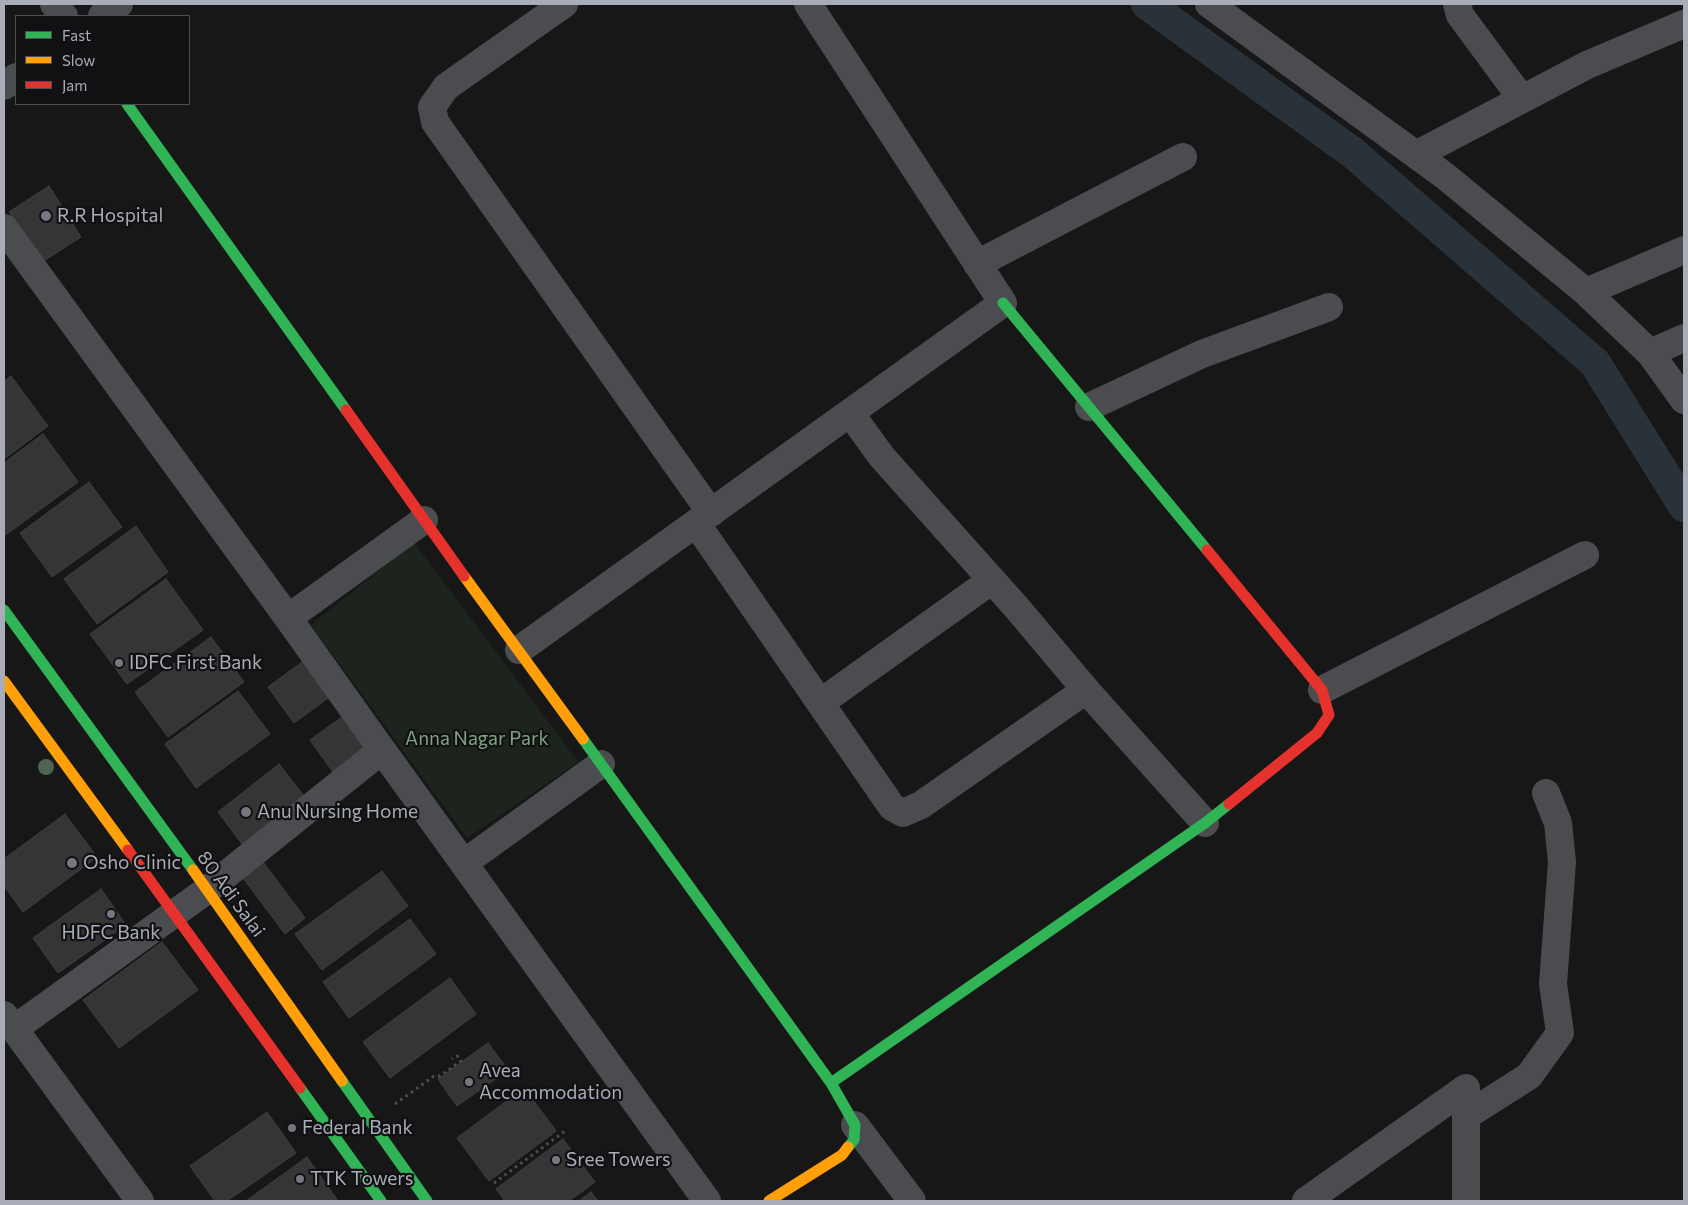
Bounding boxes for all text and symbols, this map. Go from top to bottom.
legend [15,15,190,105]
text: Fast [62,26,91,44]
text: Slow [62,51,95,69]
text: Jam [62,76,87,94]
place label: R.R Hospital [57,205,163,227]
marker: R.R Hospital [39,209,53,223]
place label: IDFC First Bank [129,652,262,674]
marker: IDFC First Bank [113,657,125,669]
park label: Anna Nagar Park [405,728,549,750]
place label: Anu Nursing Home [257,801,418,823]
marker: Anu Nursing Home [239,805,253,819]
street label: 80 Adi Salai [192,847,270,941]
place label: Osho Clinic [83,852,181,874]
marker: Osho Clinic [65,856,79,870]
marker: HDFC Bank [105,908,117,920]
place label: HDFC Bank [61,922,161,944]
place label: Avea Accommodation [479,1060,622,1104]
marker: Avea Accommodation [463,1076,475,1088]
place label: Federal Bank [302,1117,413,1139]
marker: Federal Bank [286,1122,298,1134]
place label: Sree Towers [566,1149,671,1171]
marker: Sree Towers [550,1154,562,1166]
place label: TTK Towers [310,1168,413,1190]
marker: TTK Towers [294,1173,306,1185]

